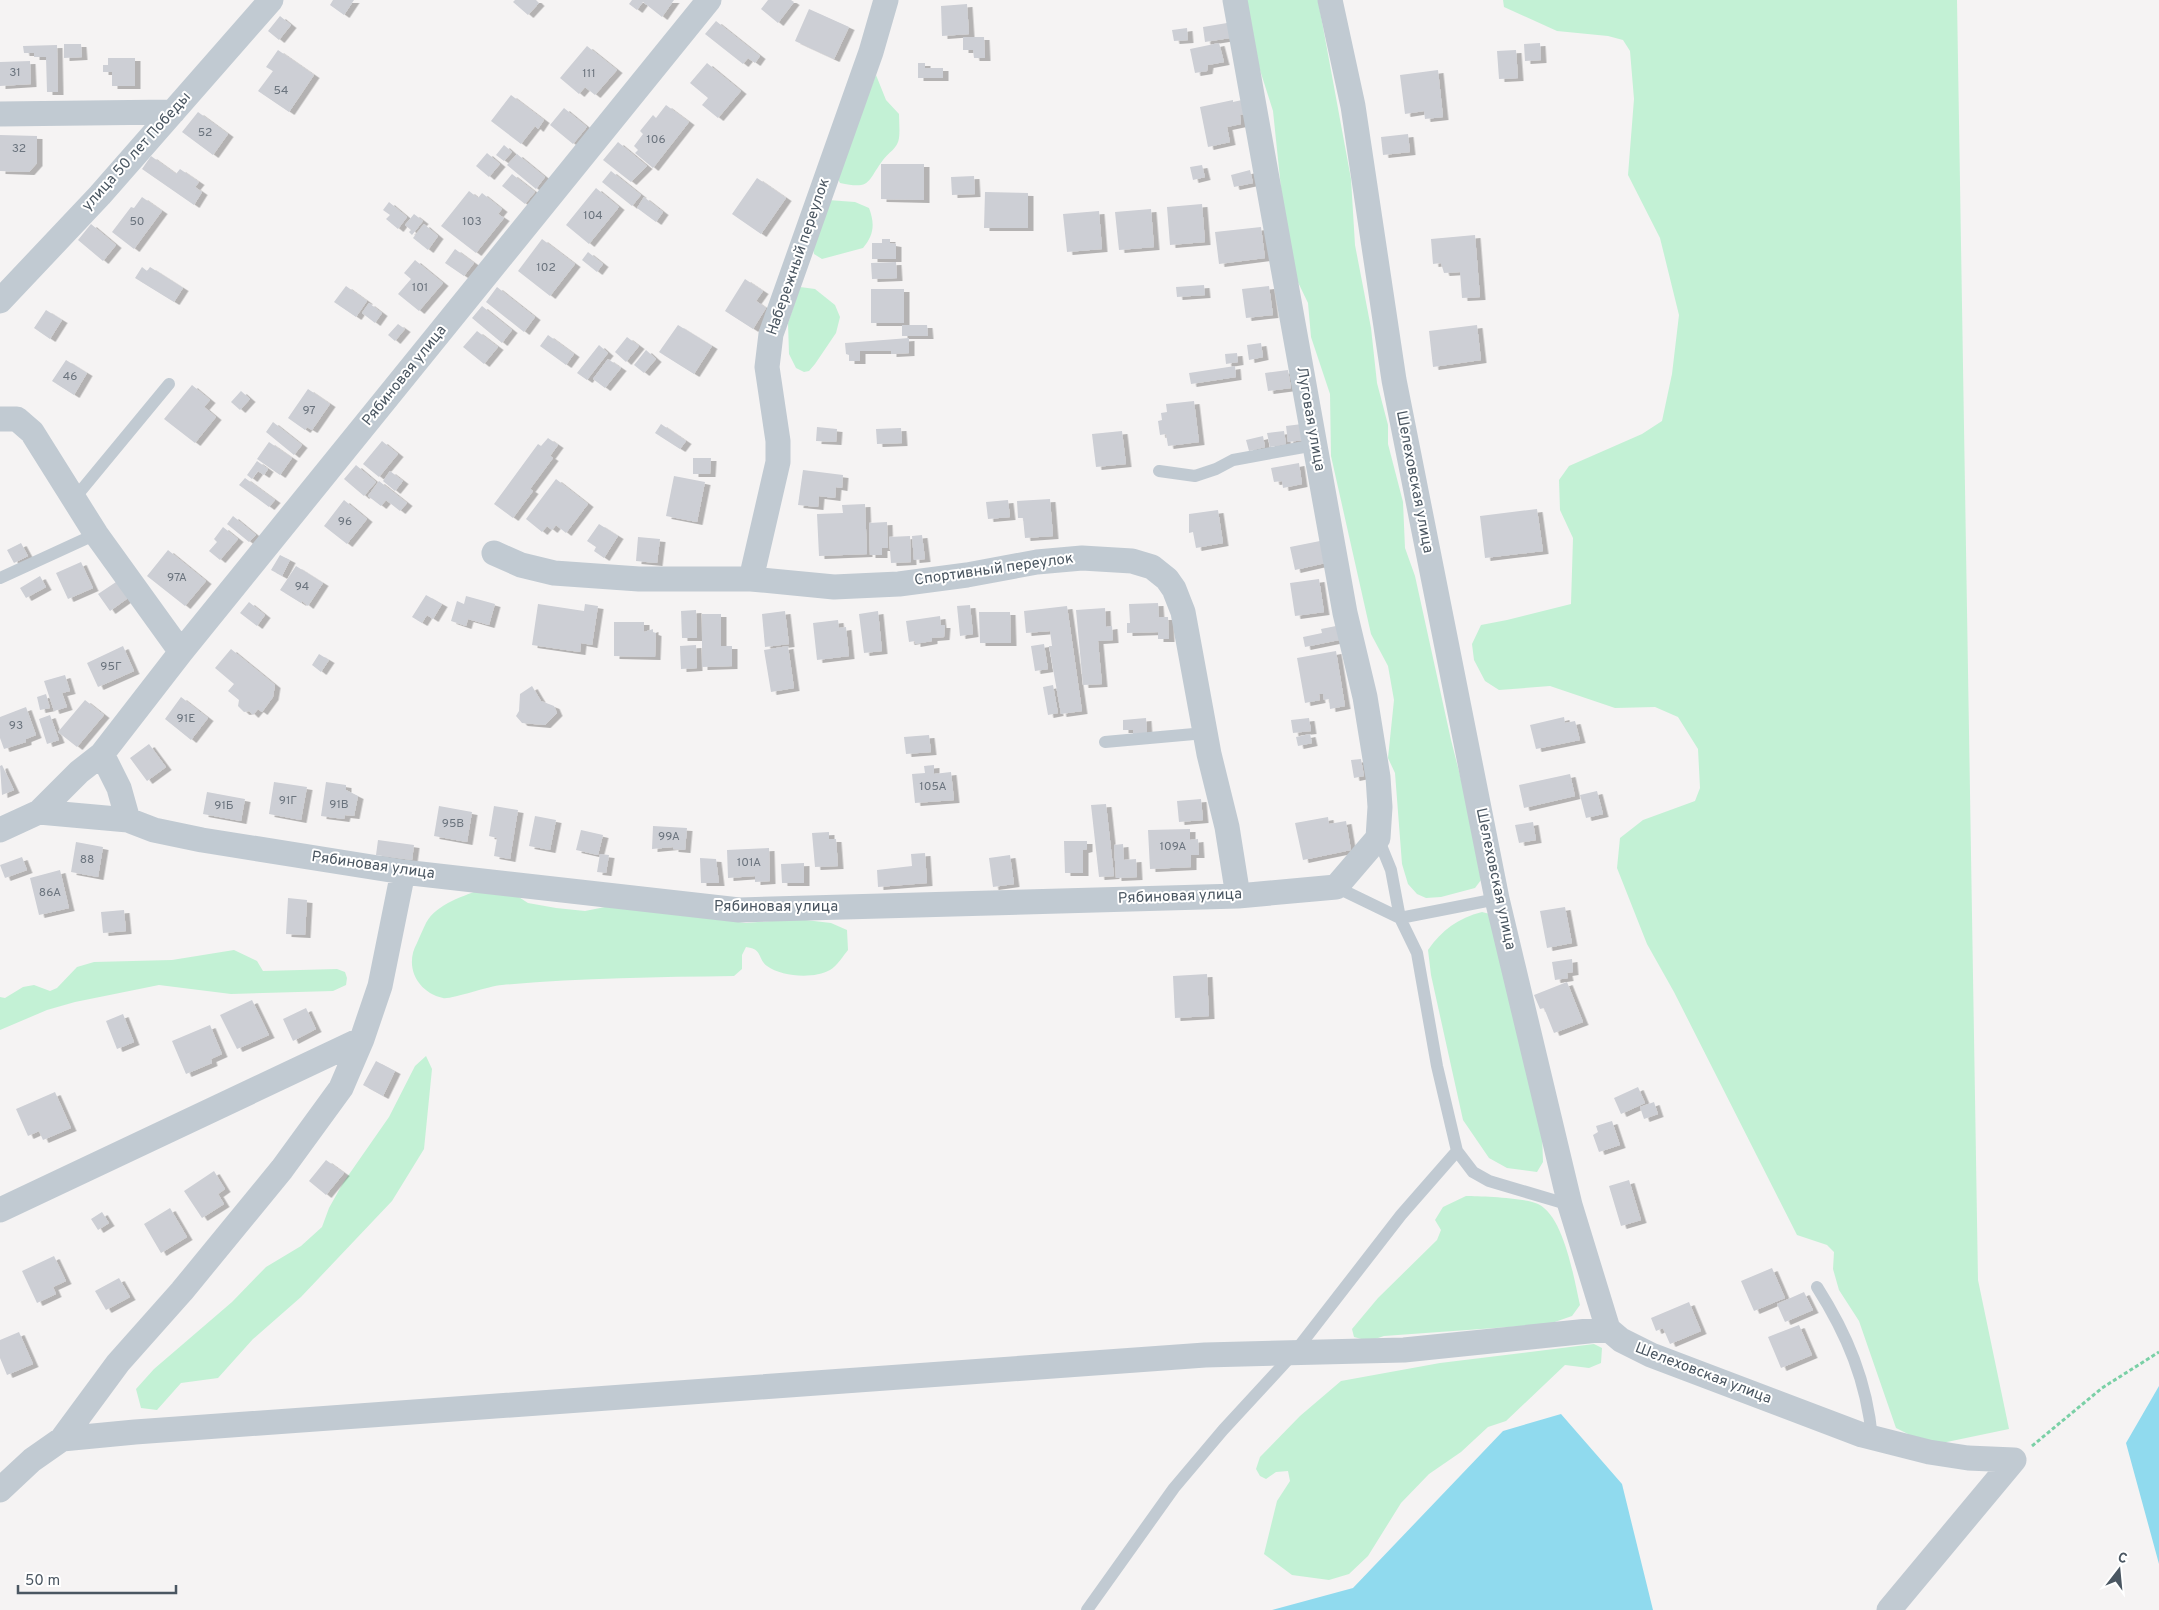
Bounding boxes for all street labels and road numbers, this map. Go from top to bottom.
street label: улица 50 лет Победы [78,88,196,216]
street label: Набережный переулок [763,176,835,338]
street label: Рябиновая улица [359,322,451,430]
street label: Луговая улица [1291,365,1329,473]
street label: Шелеховская улица [1391,409,1437,555]
street label: Спортивный переулок [913,549,1075,591]
street label: Шелеховская улица [1471,806,1519,952]
street label: Рябиновая улица [310,848,436,884]
street label: Рябиновая улица [1118,885,1242,909]
street label: Рябиновая улица [714,898,838,917]
street label: Шелеховская улица [1632,1339,1774,1409]

